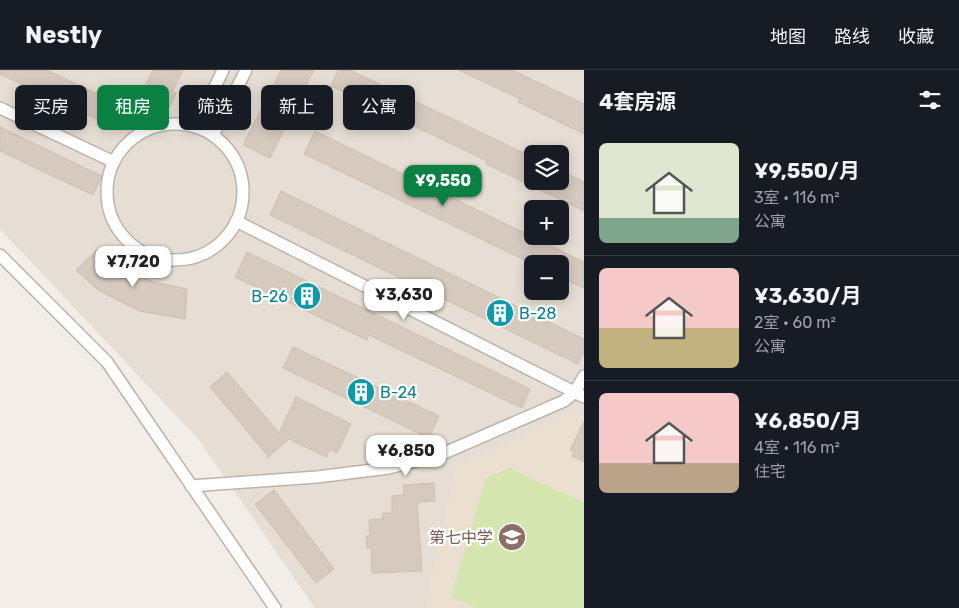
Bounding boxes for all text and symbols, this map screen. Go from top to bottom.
text: Nestly [25,21,102,49]
text: 地图 [770,26,806,48]
text: 路线 [834,26,870,48]
text: 收藏 [898,26,934,48]
chip: 买房 [15,85,87,130]
chip: 租房 [97,85,169,130]
chip: 筛选 [179,85,251,130]
chip: 新上 [261,85,333,130]
chip: 公寓 [343,85,415,130]
icon: filters [916,86,944,114]
text: 4套房源 [599,89,676,114]
map controls [524,145,569,300]
button: layers [524,145,569,190]
text: ¥9,550/月 [754,158,860,183]
icon: home [639,163,699,223]
pin: ¥9,550 [402,164,484,207]
text: ¥9,550 [415,171,471,190]
text: 3室 · 116 m² [754,188,840,207]
button: + [524,200,569,245]
text: 公寓 [754,212,786,231]
pin: ¥7,720 [92,246,174,288]
text: ¥7,720 [106,252,160,271]
button: − [524,255,569,300]
pin: ¥3,630 [363,278,445,321]
building icon: B-26 [292,281,322,311]
text: ¥3,630/月 [754,283,862,308]
text: ¥3,630 [375,285,433,304]
place label: B-26 [251,287,288,306]
icon: home [639,288,699,348]
building icon: B-28 [485,298,515,328]
place label: B-28 [519,304,556,323]
text: 2室 · 60 m² [754,313,836,332]
text: 公寓 [754,337,786,356]
building icon: B-24 [346,377,376,407]
place label: B-24 [380,383,417,402]
text: ¥6,850/月 [754,408,862,433]
icon: home [639,413,699,473]
pin: ¥6,850 [365,434,447,477]
text: 4室 · 116 m² [754,438,840,457]
text: ¥6,850 [377,441,435,460]
text: 住宅 [754,462,786,481]
school or university icon: 第七中学 [497,522,527,552]
place label: 第七中学 [429,528,493,547]

